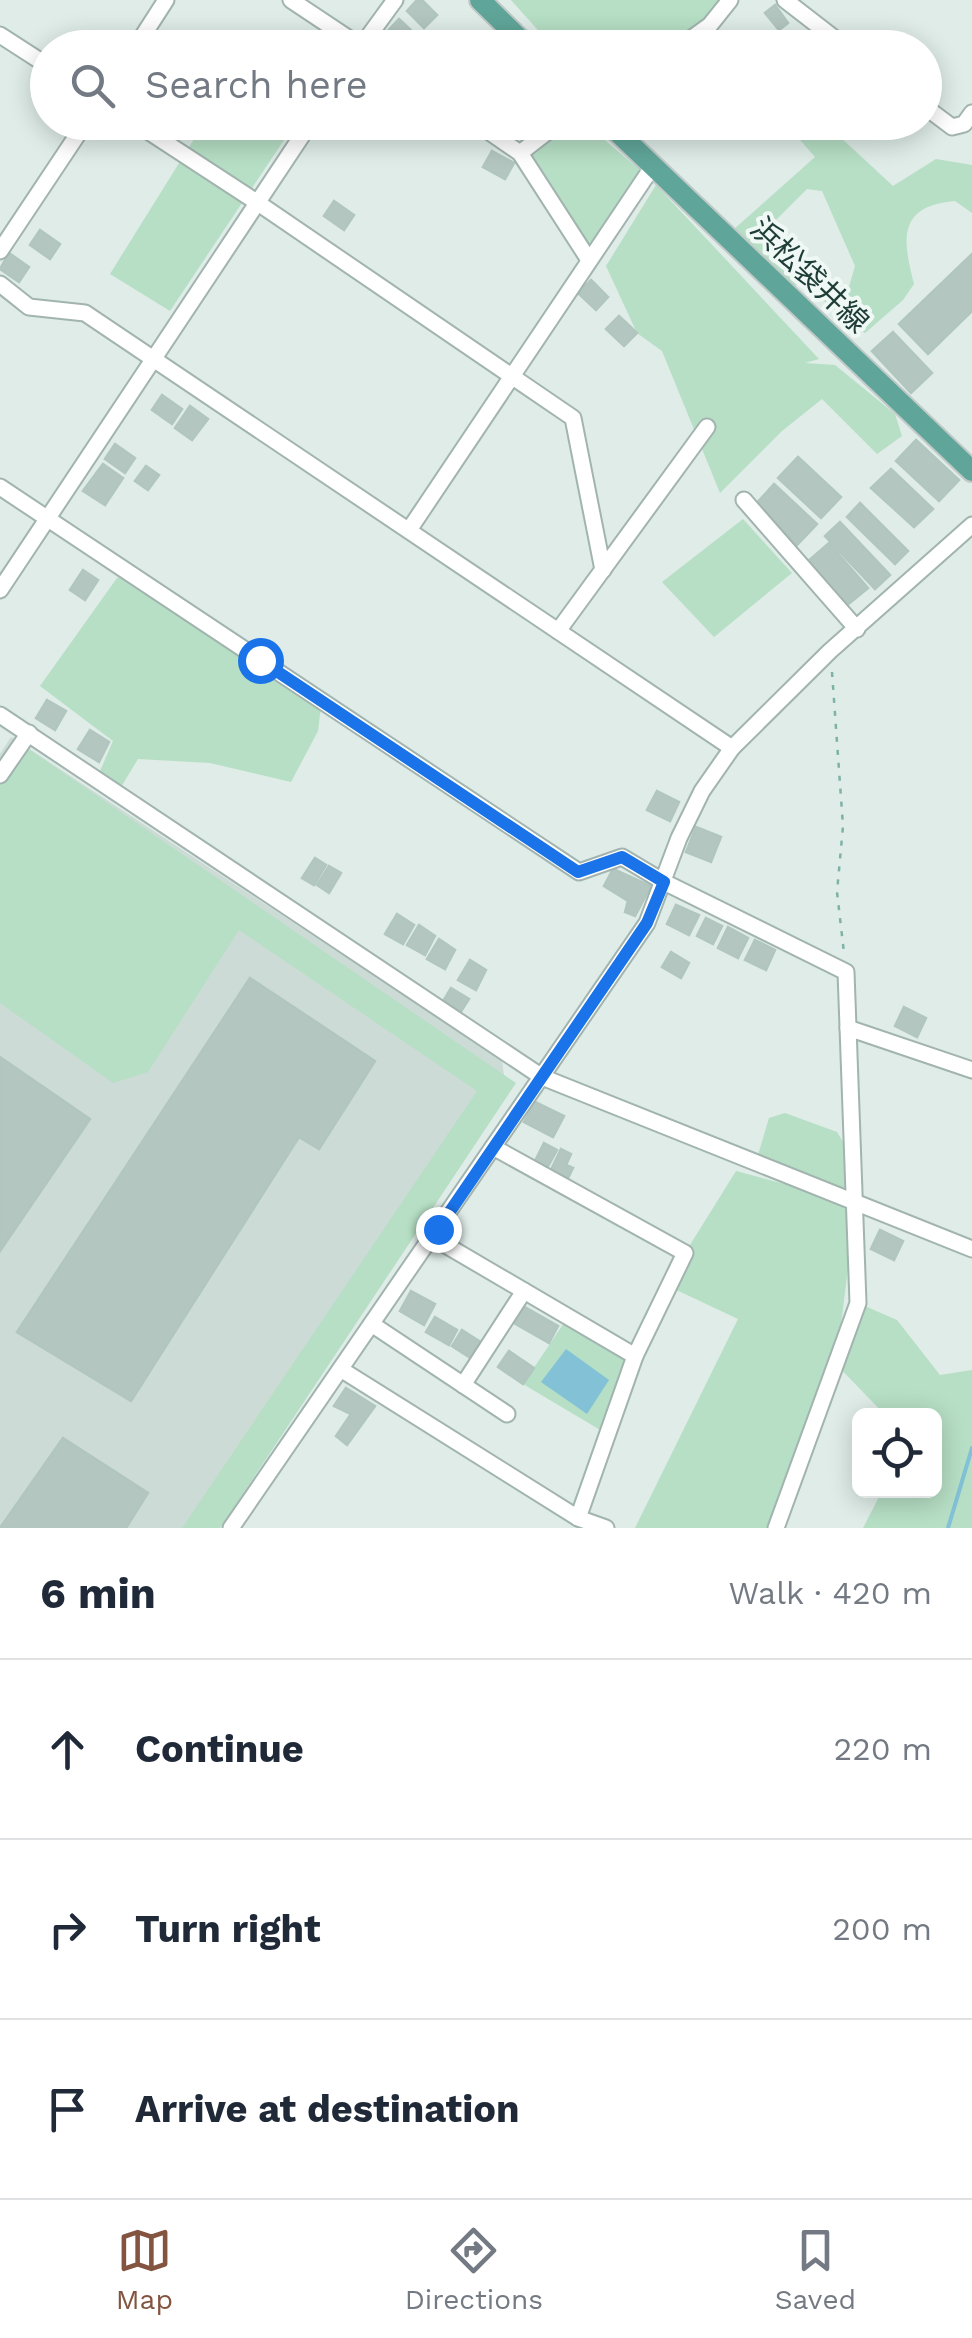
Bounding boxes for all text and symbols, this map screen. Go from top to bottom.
search box [30,30,942,140]
icon: search [65,58,120,113]
text: Search here [145,63,368,107]
street label: 浜松袋井線 [744,210,876,340]
route start [238,638,284,684]
route end [416,1207,462,1253]
map controls [852,1408,942,1498]
button: locate [852,1408,942,1498]
text: 6 min [40,1569,156,1618]
text: Walk · 420 m [729,1574,932,1612]
icon: ahead [40,1722,95,1777]
text: Continue [135,1727,304,1771]
text: 220 m [833,1730,932,1768]
icon: right [40,1902,95,1957]
text: Turn right [135,1907,321,1951]
text: 200 m [832,1910,932,1948]
icon: arrive [40,2082,95,2137]
text: Arrive at destination [135,2087,520,2131]
tab: Map [116,2223,173,2316]
tab: Directions [405,2223,543,2316]
tab: Saved [775,2223,856,2316]

